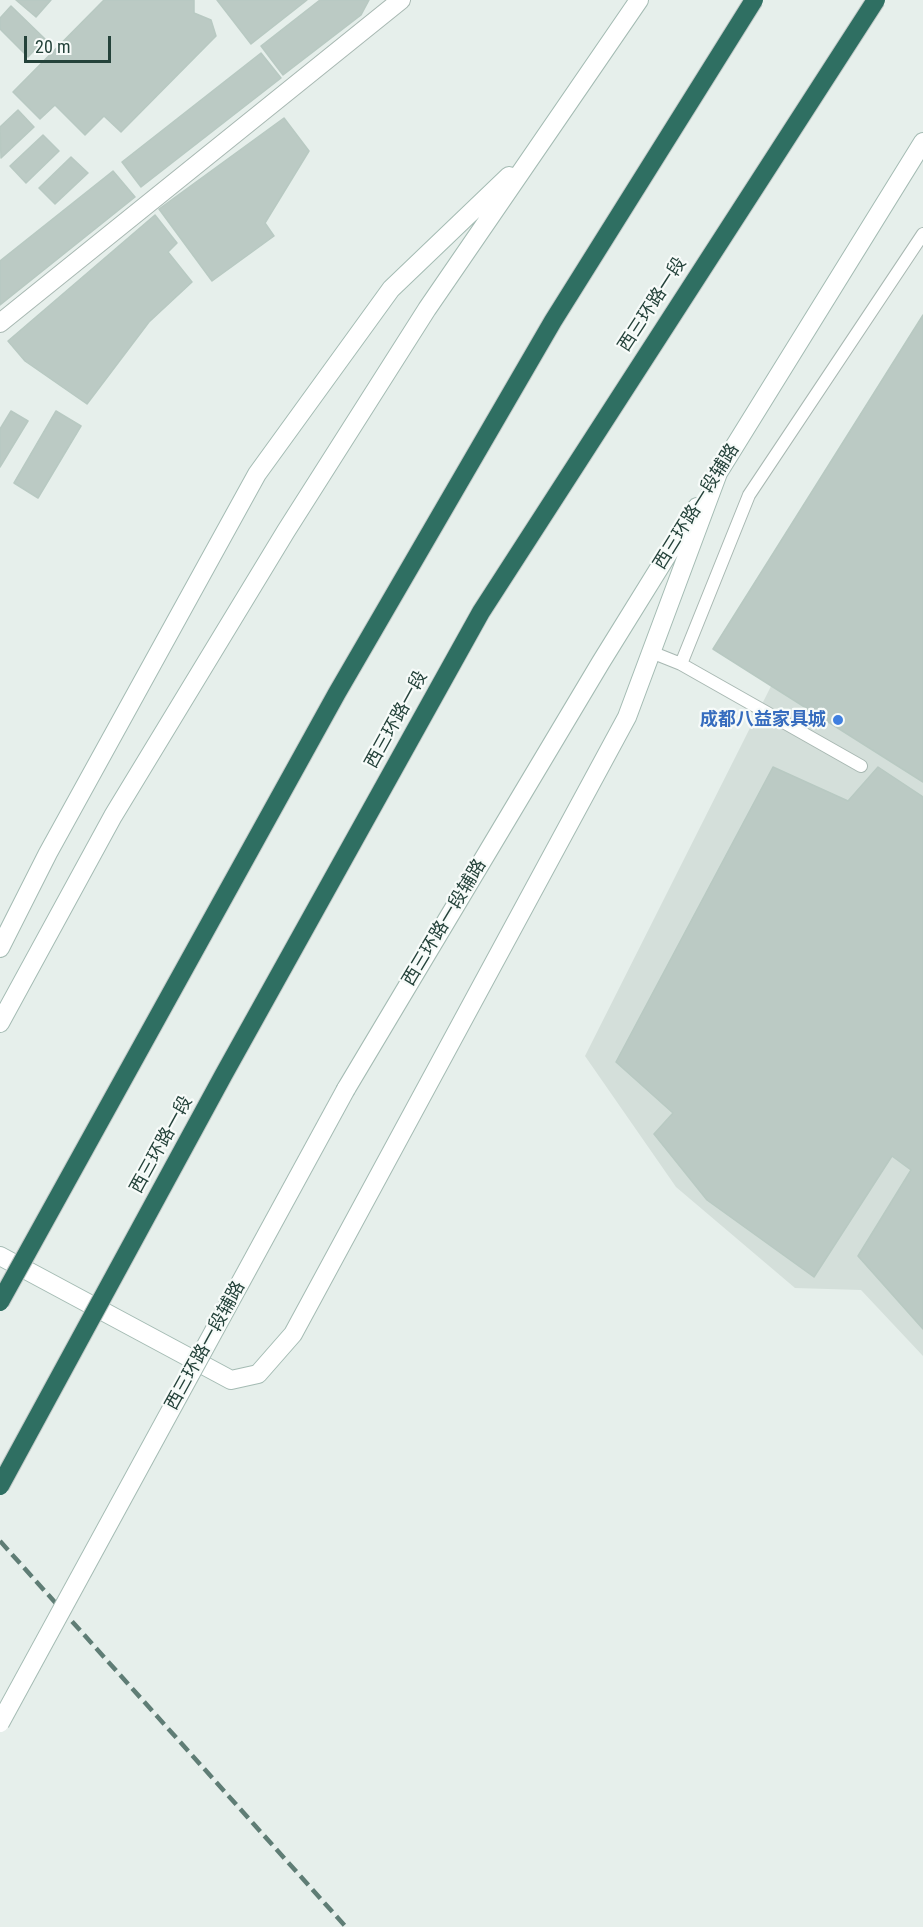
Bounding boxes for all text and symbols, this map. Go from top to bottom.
scale bar [27,24,114,62]
text: 20 m [35,36,70,57]
street label: 西三环路一段 [615,254,691,356]
street label: 西三环路一段辅路 [650,440,744,574]
street label: 西三环路一段 [361,668,433,772]
place label: 成都八益家具城 [700,709,826,731]
marker: 成都八益家具城 [831,713,845,727]
street label: 西三环路一段辅路 [399,856,491,990]
street label: 西三环路一段 [126,1093,198,1197]
street label: 西三环路一段辅路 [162,1278,250,1414]

